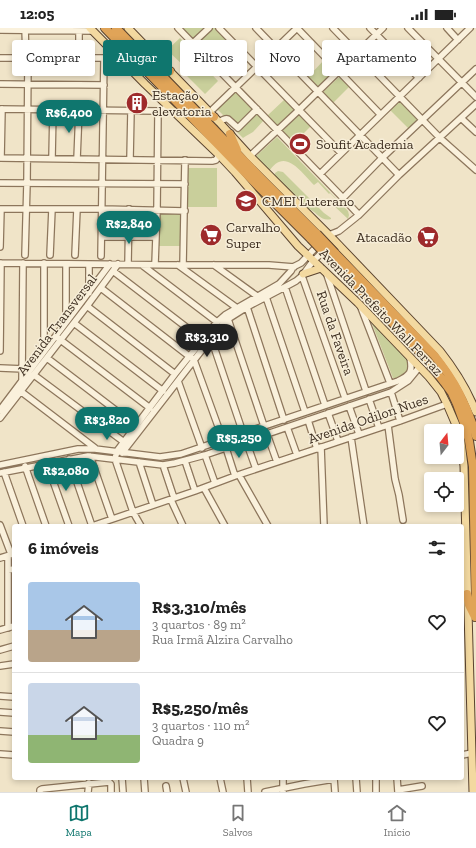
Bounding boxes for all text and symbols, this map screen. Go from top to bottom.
text: 12:05 [20,5,54,23]
chip: Comprar [12,40,95,76]
chip: Alugar [103,40,172,76]
chip: Filtros [180,40,247,76]
chip: Novo [255,40,314,76]
chip: Apartamento [322,40,431,76]
place label: Estação elevatoria [152,87,212,120]
building icon: Estação elevatoria [124,90,150,116]
pin: R$6,400 [32,100,106,134]
text: R$6,400 [46,105,92,120]
sports icon: Soufit Academia [287,131,313,157]
place label: Soufit Academia [316,136,414,153]
school or university icon: CMEI Luterano [233,188,259,214]
place label: CMEI Luterano [262,193,354,210]
pin: R$2,840 [92,211,166,245]
text: R$2,840 [106,216,152,231]
place label: Carvalho Super [226,219,280,252]
supermarket icon: Carvalho Super [198,222,224,248]
supermarket icon: Atacadão [415,224,441,250]
place label: Atacadão [356,229,412,246]
street label: Avenida Prefeito Wall Ferraz [316,245,447,380]
street label: Avenida Transversal [13,271,101,379]
street label: Rua da Faveira [313,289,357,378]
pin: R$3,310 [170,324,244,358]
text: R$3,310 [185,329,229,344]
street label: Avenida Odilon Nues [306,390,430,448]
pin: R$3,820 [70,407,144,441]
text: R$3,820 [84,412,130,427]
north arrow [424,424,464,464]
map controls [424,424,464,512]
pin: R$5,250 [202,425,276,459]
text: R$5,250 [216,430,262,445]
pin: R$2,080 [29,458,103,492]
text: R$2,080 [43,463,89,478]
button: locate [424,472,464,512]
icon: filters [426,537,448,559]
text: 6 imóveis [28,538,99,558]
text: R$3,310/mês [152,597,246,617]
icon: home [60,598,108,646]
icon: heart [426,611,448,633]
text: 3 quartos · 89 m² [152,617,246,632]
text: Rua Irmã Alzira Carvalho [152,632,293,647]
text: R$5,250/mês [152,698,248,718]
icon: home [60,699,108,747]
icon: heart [426,712,448,734]
text: 3 quartos · 110 m² [152,718,249,733]
text: Quadra 9 [152,733,204,748]
tab: Mapa [66,802,92,839]
tab: Salvos [223,802,253,839]
tab: Início [384,802,410,839]

